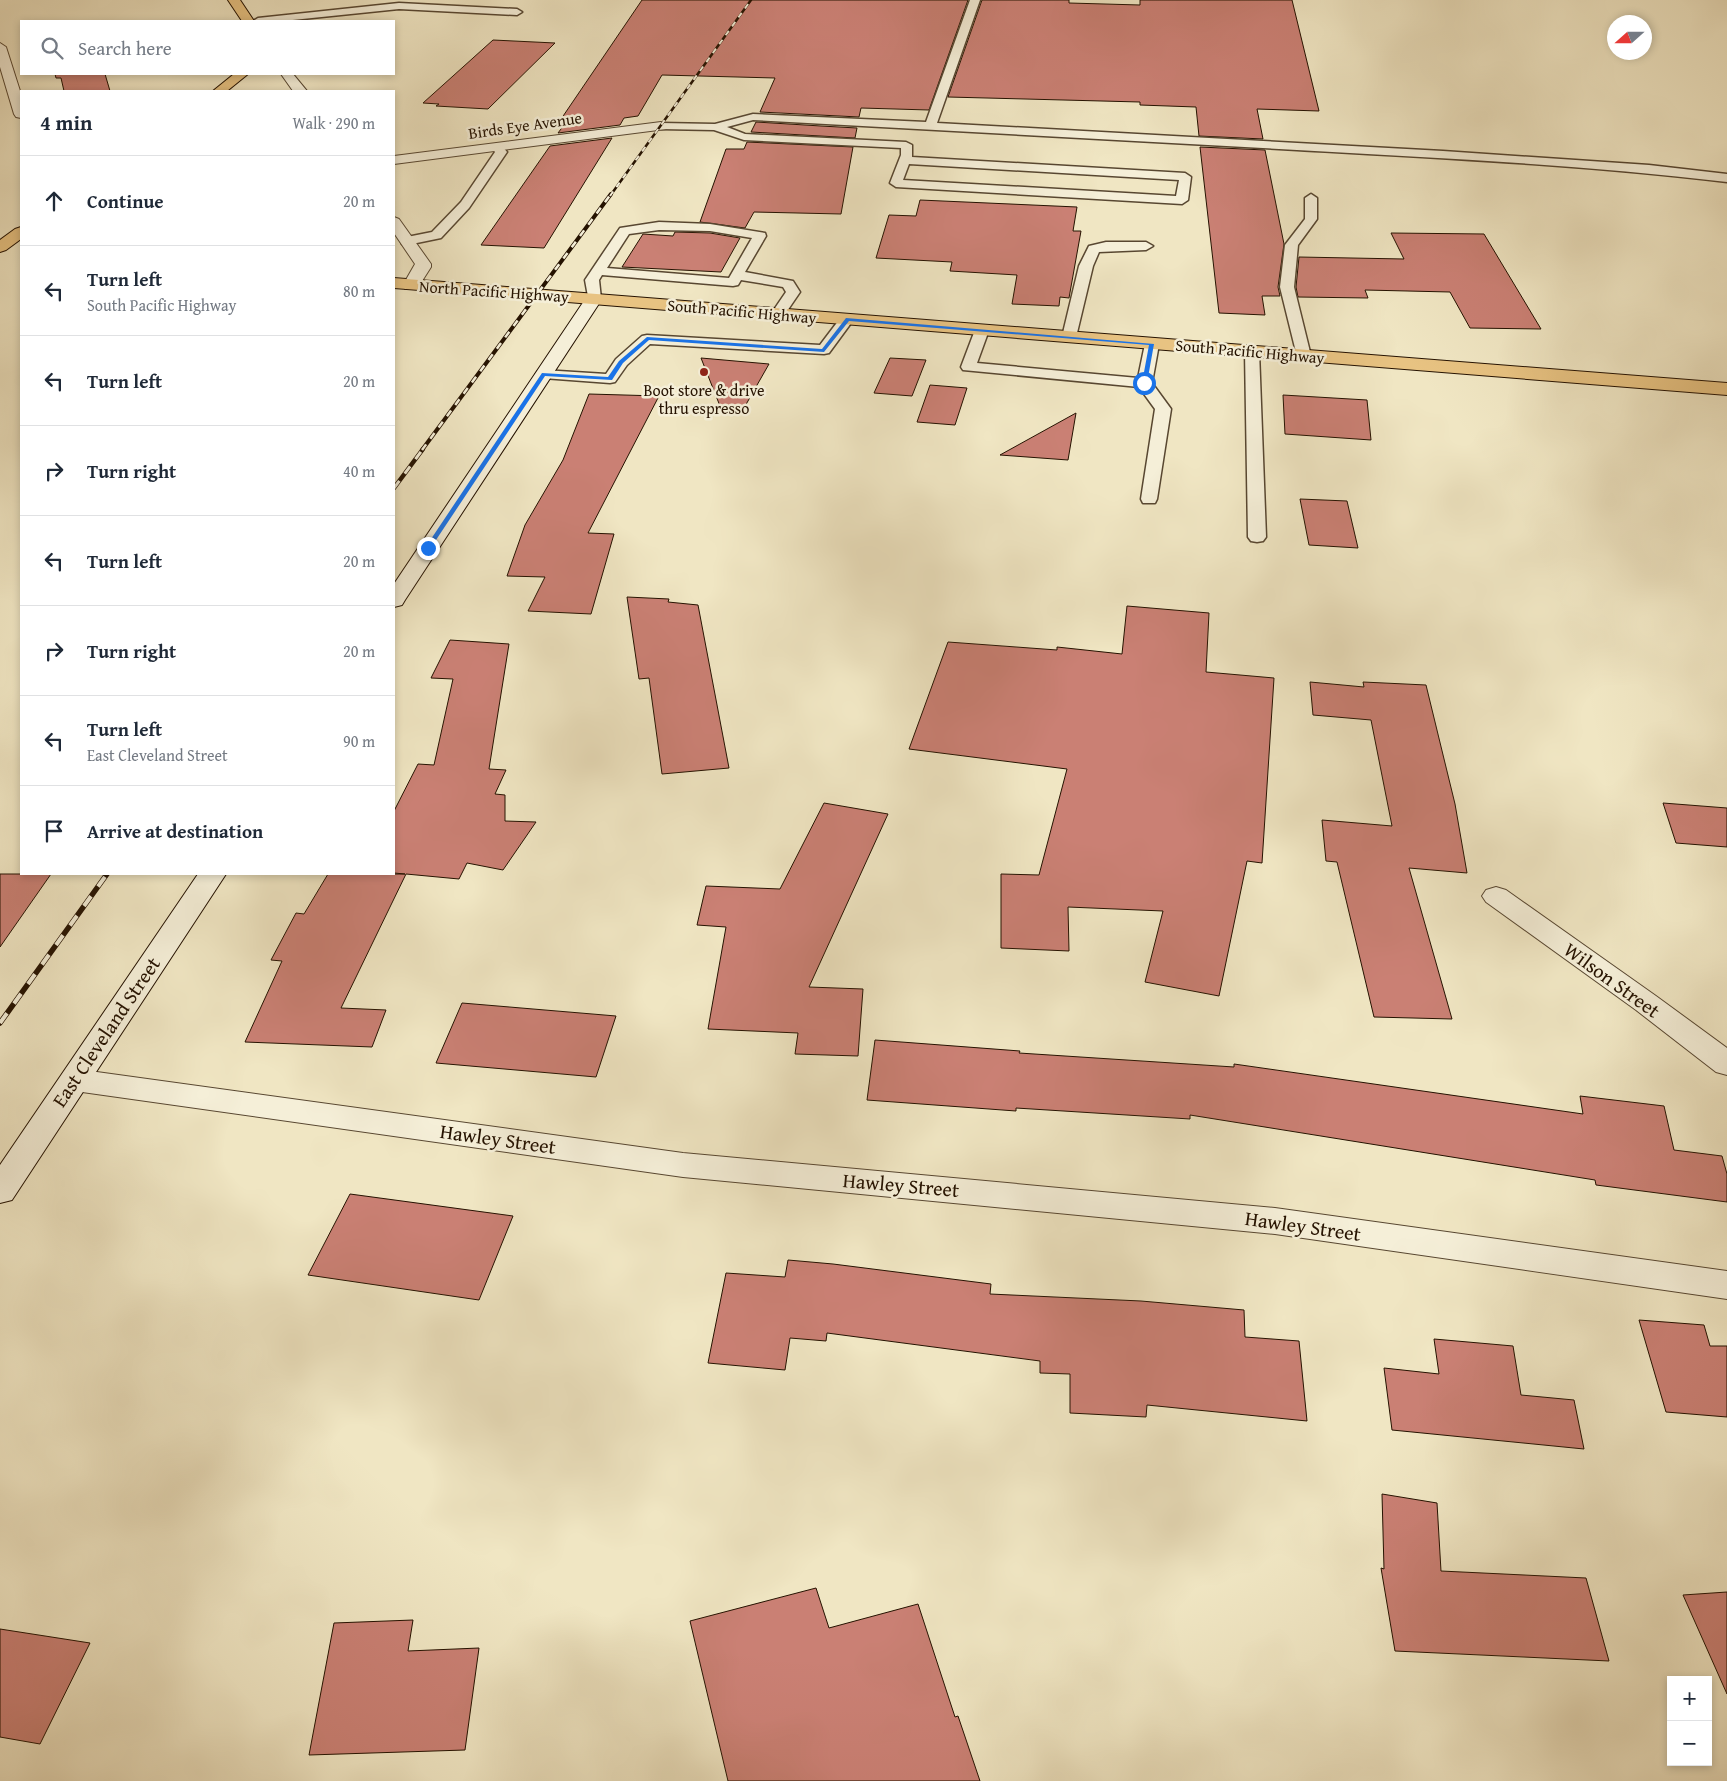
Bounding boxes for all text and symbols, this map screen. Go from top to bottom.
north arrow [1607,15,1652,60]
search box [20,20,395,75]
icon: search [38,34,66,62]
text: Search here [78,34,172,62]
street label: Birds Eye Avenue [467,105,583,145]
text: 4 min [40,107,92,138]
text: Walk · 290 m [292,111,375,135]
icon: ahead [40,187,68,215]
text: Continue [87,187,164,215]
text: 20 m [343,189,375,213]
text: Turn left [87,265,162,293]
street label: North Pacific Highway [418,274,570,308]
icon: left [40,277,68,305]
text: 80 m [343,279,375,303]
text: South Pacific Highway [87,293,236,317]
street label: South Pacific Highway [666,293,818,329]
street label: South Pacific Highway [1174,333,1326,369]
marker: Boot store & drive thru espresso [698,366,710,378]
icon: left [40,367,68,395]
text: Turn left [87,367,162,395]
text: 20 m [343,369,375,393]
route start [1133,372,1156,395]
place label: Boot store & drive thru espresso [643,378,765,420]
icon: right [40,457,68,485]
text: Turn right [87,457,176,485]
text: 40 m [343,459,375,483]
route end [417,537,440,560]
icon: left [40,547,68,575]
text: Turn left [87,547,162,575]
text: 20 m [343,549,375,573]
icon: right [40,637,68,665]
text: Turn right [87,637,176,665]
text: 20 m [343,639,375,663]
text: Turn left [87,715,162,743]
icon: left [40,727,68,755]
text: 90 m [343,729,375,753]
text: East Cleveland Street [87,743,228,767]
icon: arrive [40,817,68,845]
text: Arrive at destination [87,817,263,845]
street label: Wilson Street [1558,935,1666,1024]
street label: East Cleveland Street [44,951,167,1113]
street label: Hawley Street [438,1116,558,1161]
street label: Hawley Street [842,1165,960,1204]
street label: Hawley Street [1243,1203,1363,1248]
map controls [1667,1676,1712,1766]
button: + [1667,1676,1712,1721]
button: − [1667,1721,1712,1766]

